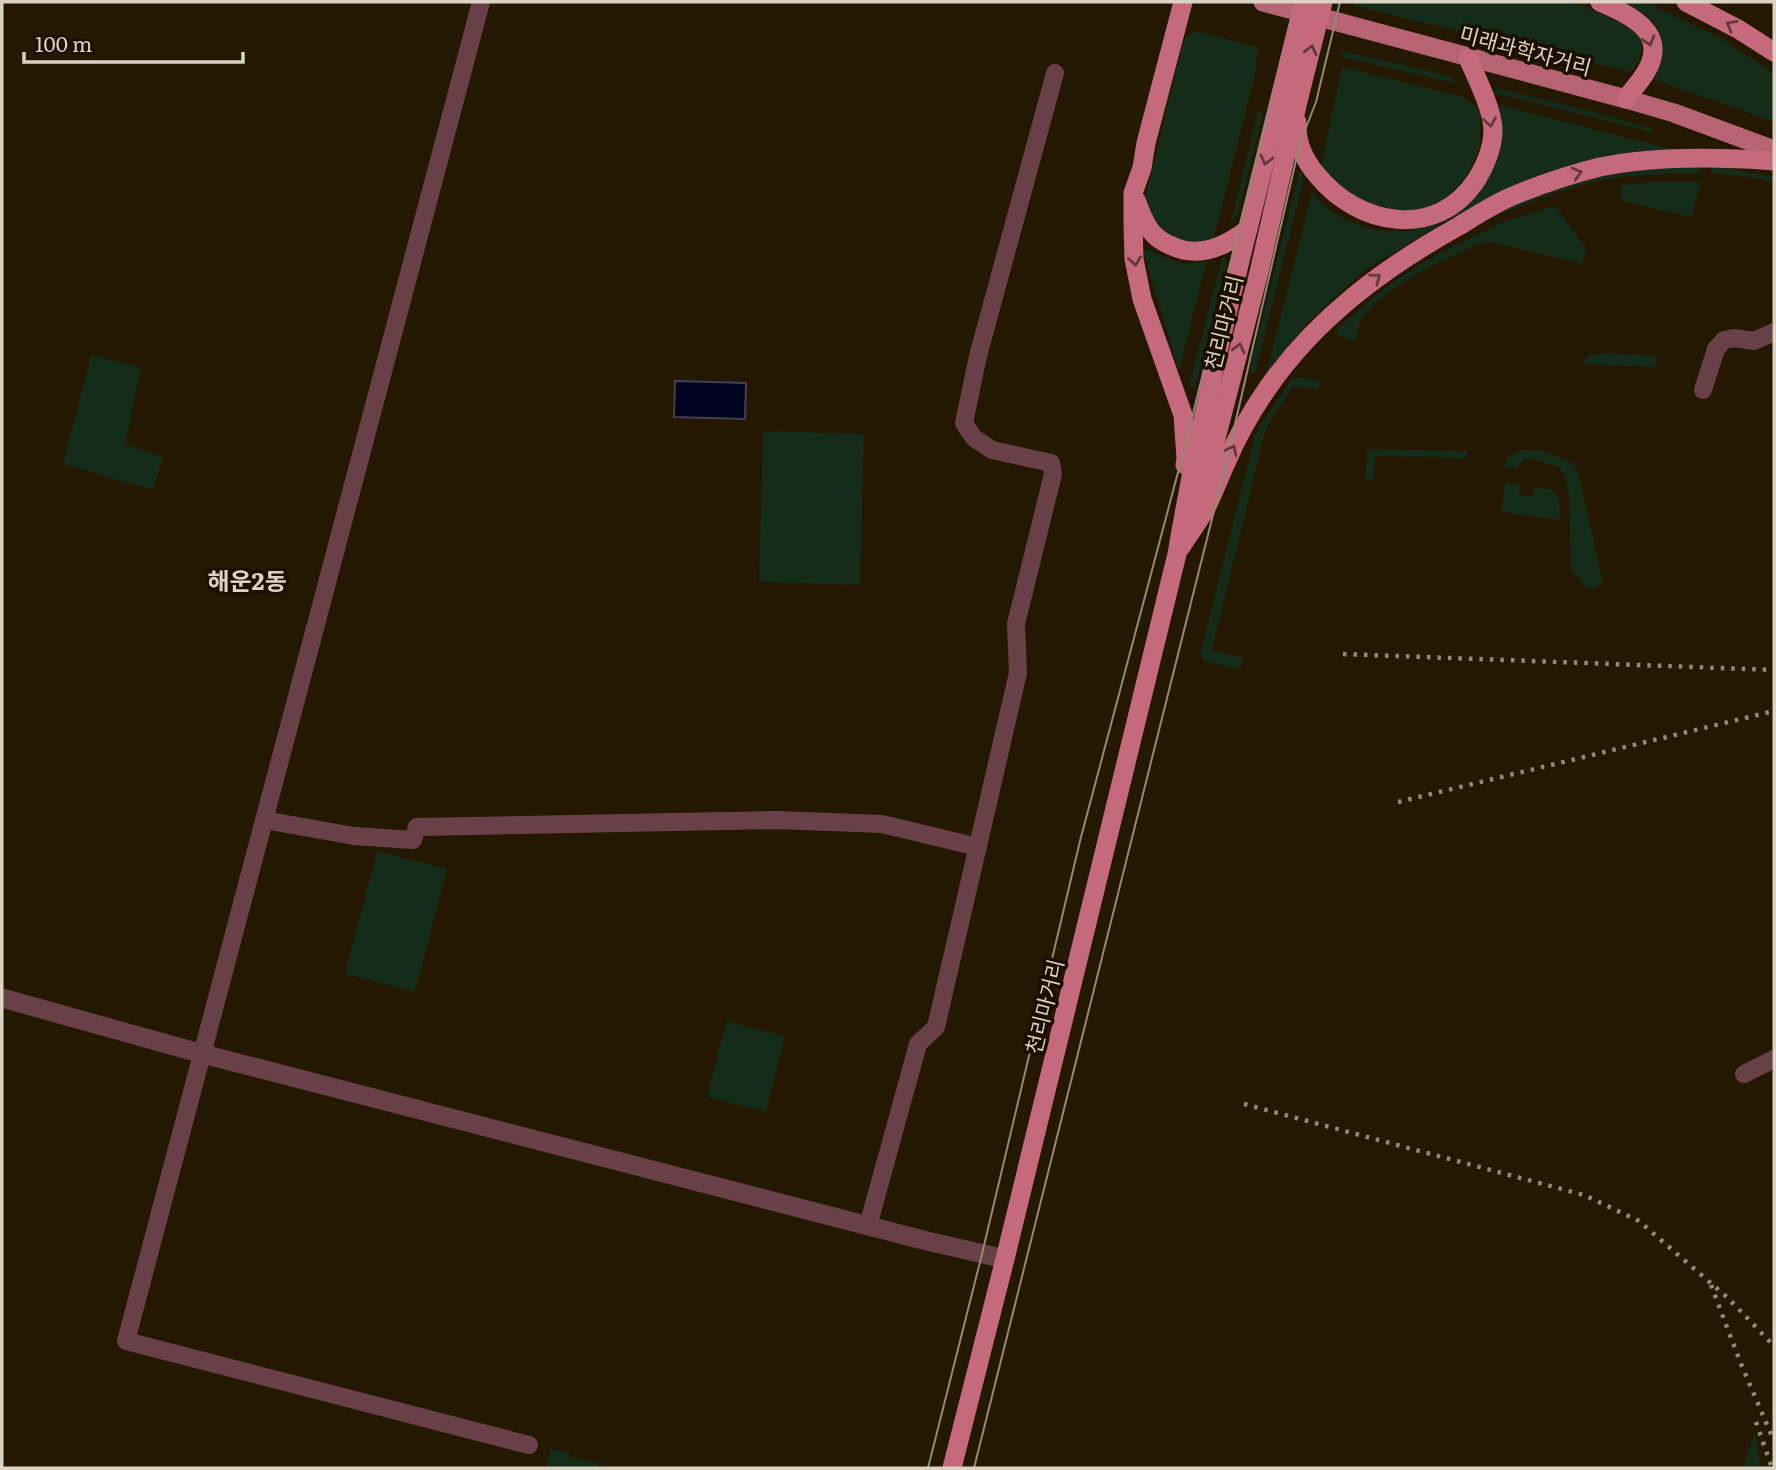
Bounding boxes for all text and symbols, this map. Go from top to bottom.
street label: 미래과학자거리 [1457,17,1595,81]
one-way arrow [1726,20,1738,33]
scale bar [24,21,243,65]
text: 100 m [35,27,92,58]
one-way arrow [1641,35,1655,47]
one-way arrow [1303,44,1317,56]
one-way arrow [1483,116,1498,128]
one-way arrow [1260,153,1274,165]
one-way arrow [1571,167,1583,182]
one-way arrow [1128,255,1143,267]
street label: 천리마거리 [1195,271,1249,373]
one-way arrow [1369,274,1381,286]
one-way arrow [1231,342,1245,354]
one-way arrow [1223,445,1237,457]
district label: 해운2동 [207,562,287,597]
street label: 천리마거리 [1016,955,1070,1057]

